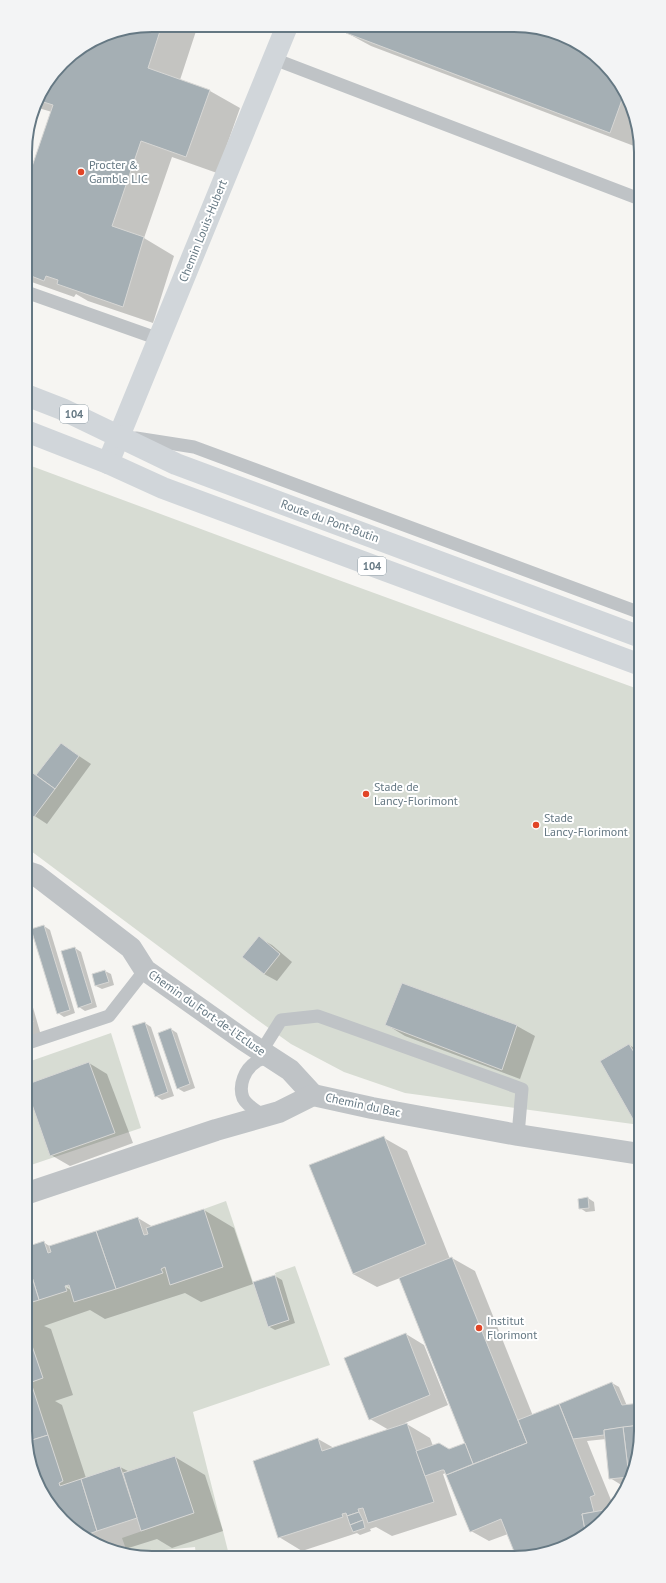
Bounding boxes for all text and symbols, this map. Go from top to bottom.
place label: Procter & Gamble LIC [89,157,148,186]
marker: Procter & Gamble LIC [76,167,86,177]
street label: Chemin Louis-Hubert [175,178,230,284]
road number: 104 [60,405,88,423]
street label: Route du Pont-Butin [279,496,381,545]
road number: 104 [358,557,386,575]
place label: Stade de Lancy-Florimont [374,779,458,808]
marker: Stade de Lancy-Florimont [361,789,371,799]
place label: Stade Lancy-Florimont [544,810,628,839]
marker: Stade Lancy-Florimont [531,820,541,830]
street label: Chemin du Fort-de-l'Ecluse [146,966,269,1059]
street label: Chemin du Bac [324,1089,403,1120]
place label: Institut Florimont [487,1313,537,1342]
marker: Institut Florimont [474,1323,484,1333]

